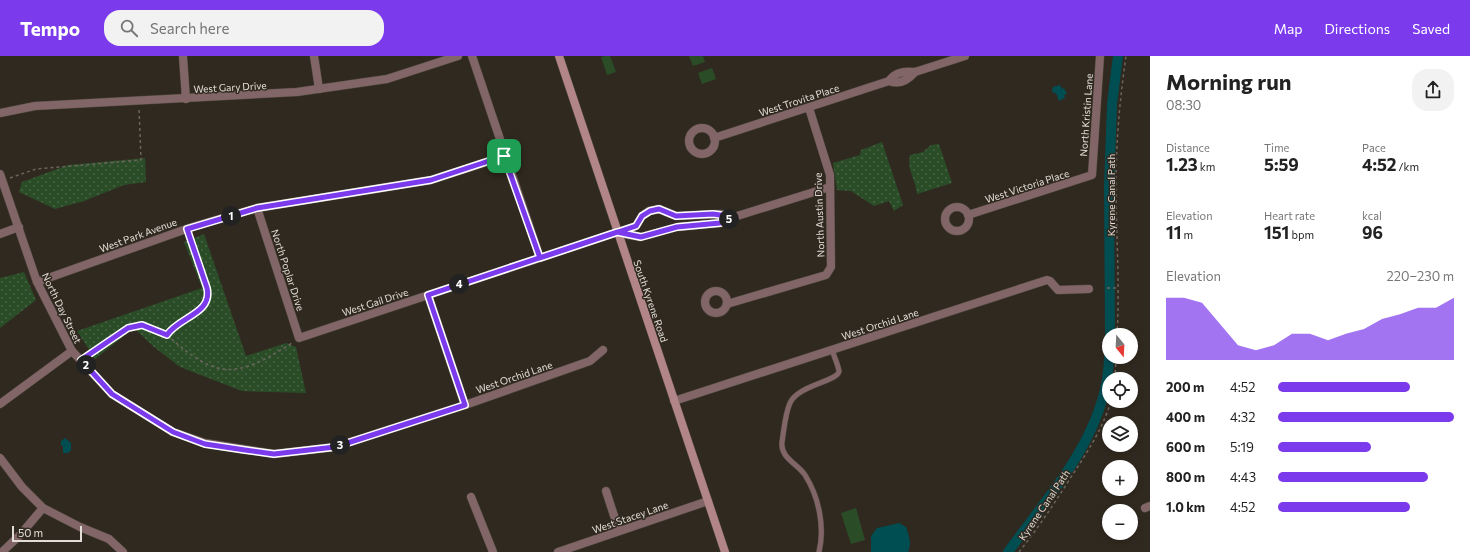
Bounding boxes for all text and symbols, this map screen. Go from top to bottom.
search box [104,10,384,46]
text: Tempo [20,17,80,40]
icon: search [118,17,140,39]
text: Search here [150,19,229,37]
text: Map [1274,20,1303,37]
text: Directions [1325,20,1390,37]
text: Saved [1412,20,1450,37]
text: Morning run [1166,68,1292,95]
button: share [1412,69,1454,111]
street label: North Kristin Lane [1077,73,1095,157]
street label: West Gary Drive [193,79,267,95]
street label: West Trovita Place [757,81,841,119]
text: 08:30 [1166,97,1201,113]
pin [487,139,521,173]
text: Distance [1166,141,1210,154]
text: Time [1264,141,1289,154]
text: Pace [1362,141,1386,154]
icon: arrive [493,145,515,167]
street label: Kyrene Canal Path [1105,154,1117,236]
text: 1.23 [1166,154,1198,175]
text: 5:59 [1264,154,1299,175]
text: 4:52 [1362,154,1397,175]
text: km [1198,160,1215,173]
text: /km [1397,160,1419,173]
street label: West Victoria Place [983,167,1071,205]
street label: North Austin Drive [812,172,826,258]
pin: 1 [221,206,241,226]
text: 1 [229,209,233,222]
pin: 5 [719,209,739,229]
text: Elevation [1166,209,1212,222]
text: Heart rate [1264,209,1315,222]
text: kcal [1362,209,1382,222]
text: 5 [726,212,732,225]
street label: West Park Avenue [98,215,178,255]
text: 11 [1166,222,1181,243]
text: 151 [1264,222,1289,243]
text: 96 [1362,222,1383,243]
street label: North Poplar Drive [269,228,307,312]
text: m [1181,228,1193,241]
text: bpm [1289,228,1314,241]
street label: South Kyrene Road [631,258,671,344]
text: Elevation [1166,268,1221,284]
text: 220–230 m [1387,268,1454,284]
street label: North Day Street [40,271,84,345]
pin: 4 [449,274,469,294]
text: 4 [456,277,462,290]
street label: West Gail Drive [340,286,410,318]
street label: West Orchid Lane [840,306,920,342]
north arrow [1102,328,1138,364]
map controls [1102,328,1138,540]
pin: 2 [76,355,96,375]
text: 2 [83,358,89,371]
street label: West Orchid Lane [474,358,554,396]
button: locate [1102,372,1138,408]
text: 200 m [1166,379,1204,395]
text: 4:52 [1230,379,1256,395]
text: 400 m [1166,409,1205,425]
text: 4:32 [1230,409,1255,425]
button: layers [1102,416,1138,452]
pin: 3 [330,435,350,455]
text: 3 [337,438,343,451]
text: 600 m [1166,439,1205,455]
text: 5:19 [1230,439,1254,455]
button: + [1102,460,1138,496]
street label: Kyrene Canal Path [1016,467,1072,543]
text: 800 m [1166,469,1205,485]
text: 4:43 [1230,469,1256,485]
street label: West Stacey Lane [590,498,670,536]
text: 1.0 km [1166,499,1205,515]
text: 4:52 [1230,499,1256,515]
button: − [1102,504,1138,540]
scale bar [12,524,82,543]
text: 50 m [18,526,43,539]

